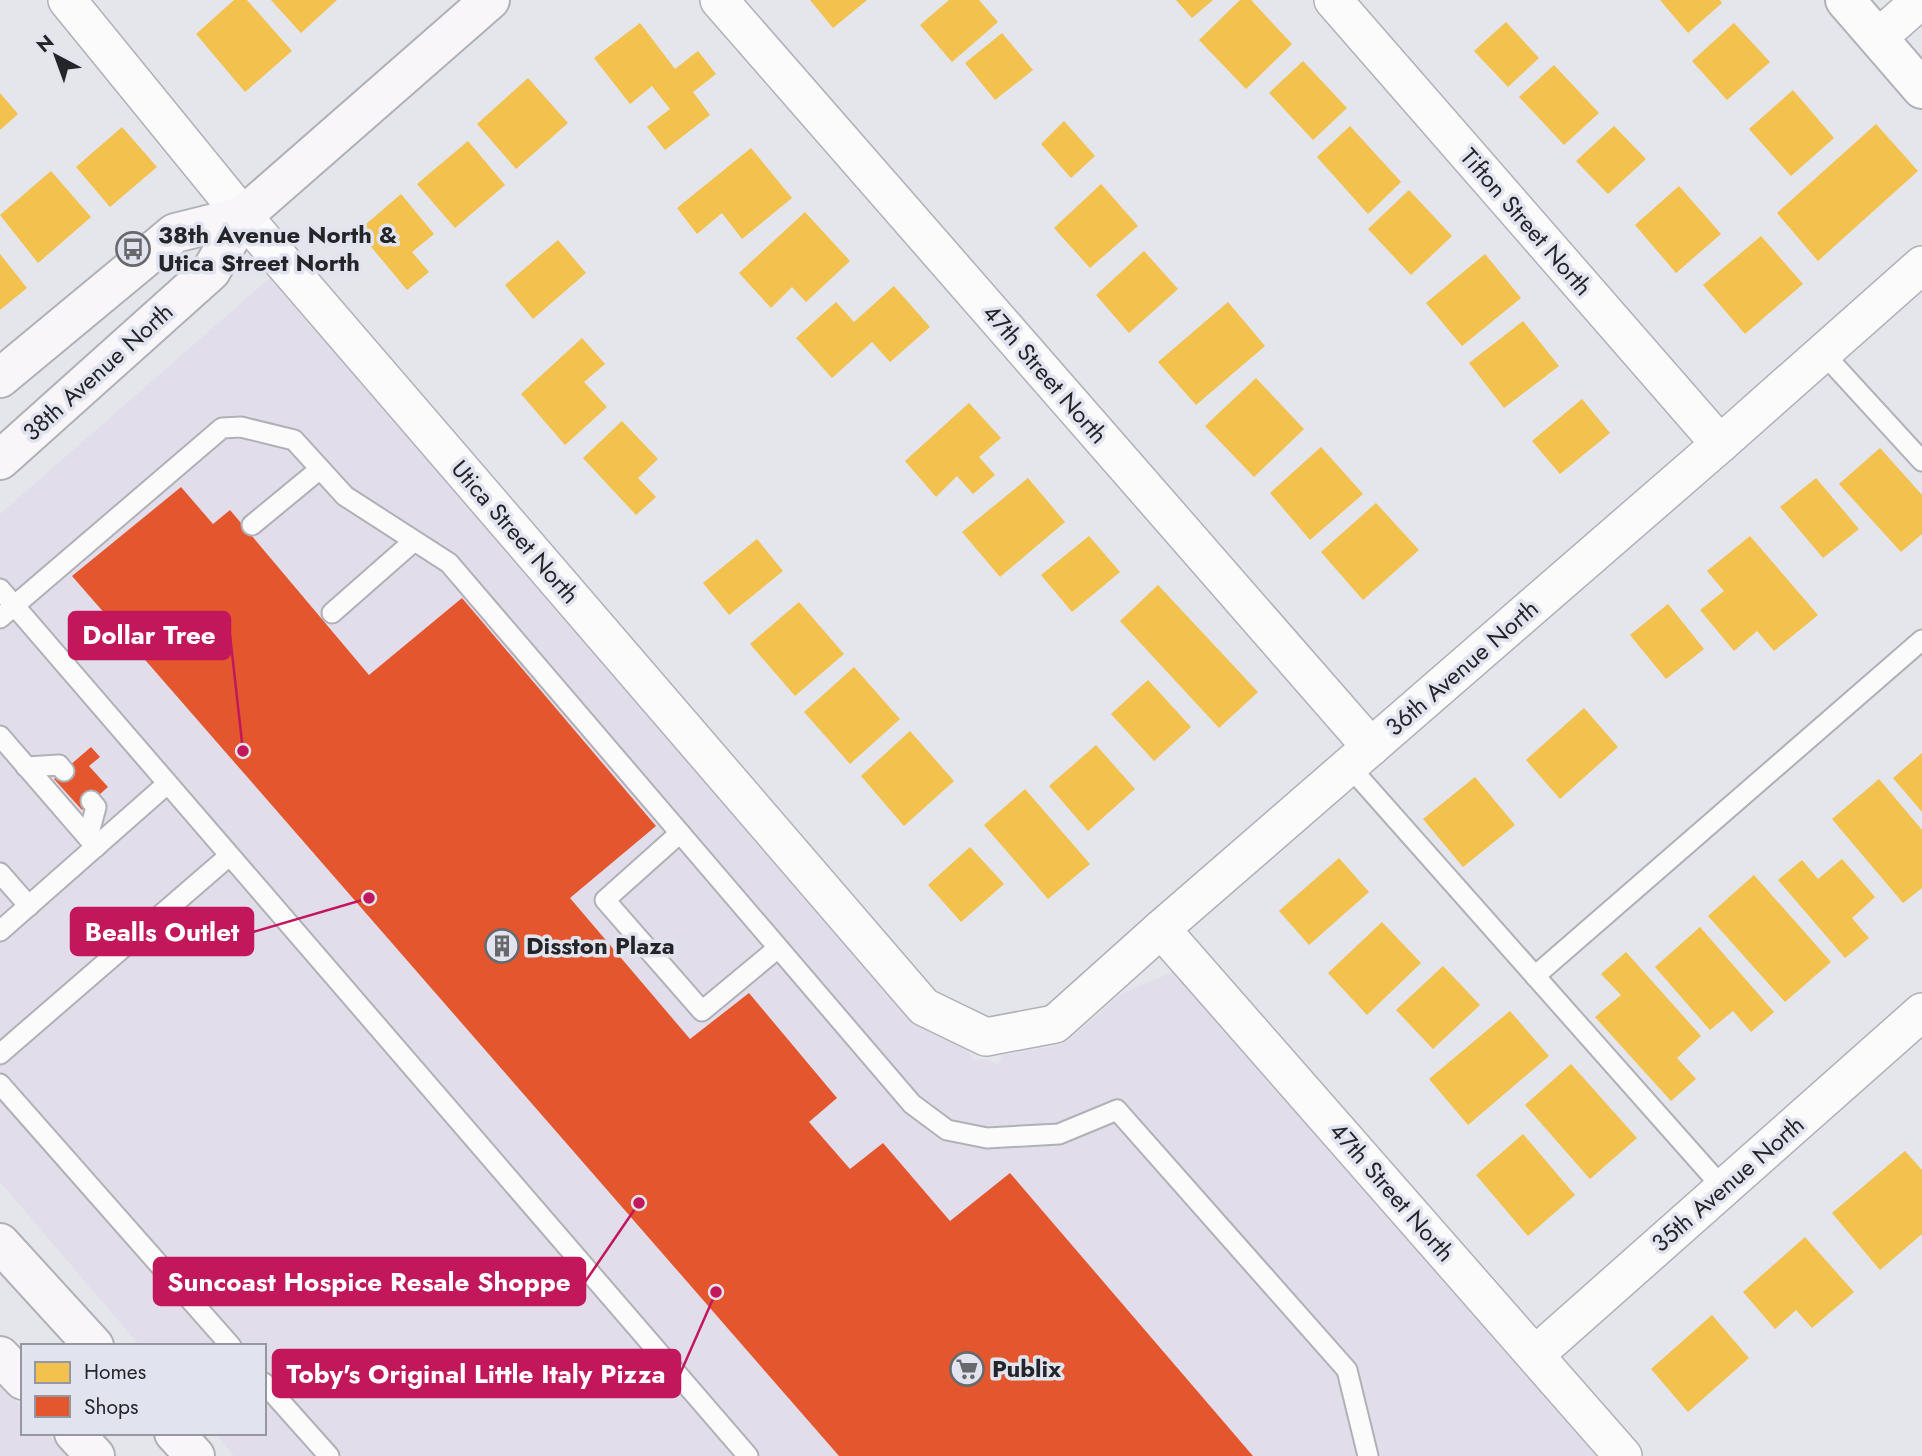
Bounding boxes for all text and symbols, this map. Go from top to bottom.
north arrow [21,21,91,91]
text: N [31,28,60,59]
street label: Tifton Street North [1452,140,1600,303]
place label: 38th Avenue North & Utica Street North [158,217,397,280]
bus stop icon: 38th Avenue North & Utica Street North [114,230,152,268]
street label: 38th Avenue North [15,294,181,449]
street label: 47th Street North [975,296,1116,451]
street label: Utica Street North [443,452,588,611]
street label: 36th Avenue North [1377,591,1546,744]
callout: Dollar Tree [69,612,230,659]
text: Dollar Tree [82,616,216,654]
callout: Bealls Outlet [71,908,253,955]
text: Bealls Outlet [85,913,240,951]
building icon: Disston Plaza [483,927,521,965]
place label: Disston Plaza [526,928,675,963]
street label: 35th Avenue North [1644,1107,1812,1260]
street label: 47th Street North [1322,1114,1463,1269]
callout: Suncoast Hospice Resale Shoppe [154,1258,585,1305]
text: Suncoast Hospice Resale Shoppe [167,1263,571,1301]
legend [21,1344,266,1435]
callout: Toby's Original Little Italy Pizza [273,1350,680,1397]
supermarket icon: Publix [948,1350,986,1388]
place label: Publix [992,1351,1061,1386]
text: Toby's Original Little Italy Pizza [286,1355,666,1393]
text: Homes [84,1357,146,1387]
text: Shops [84,1392,138,1422]

